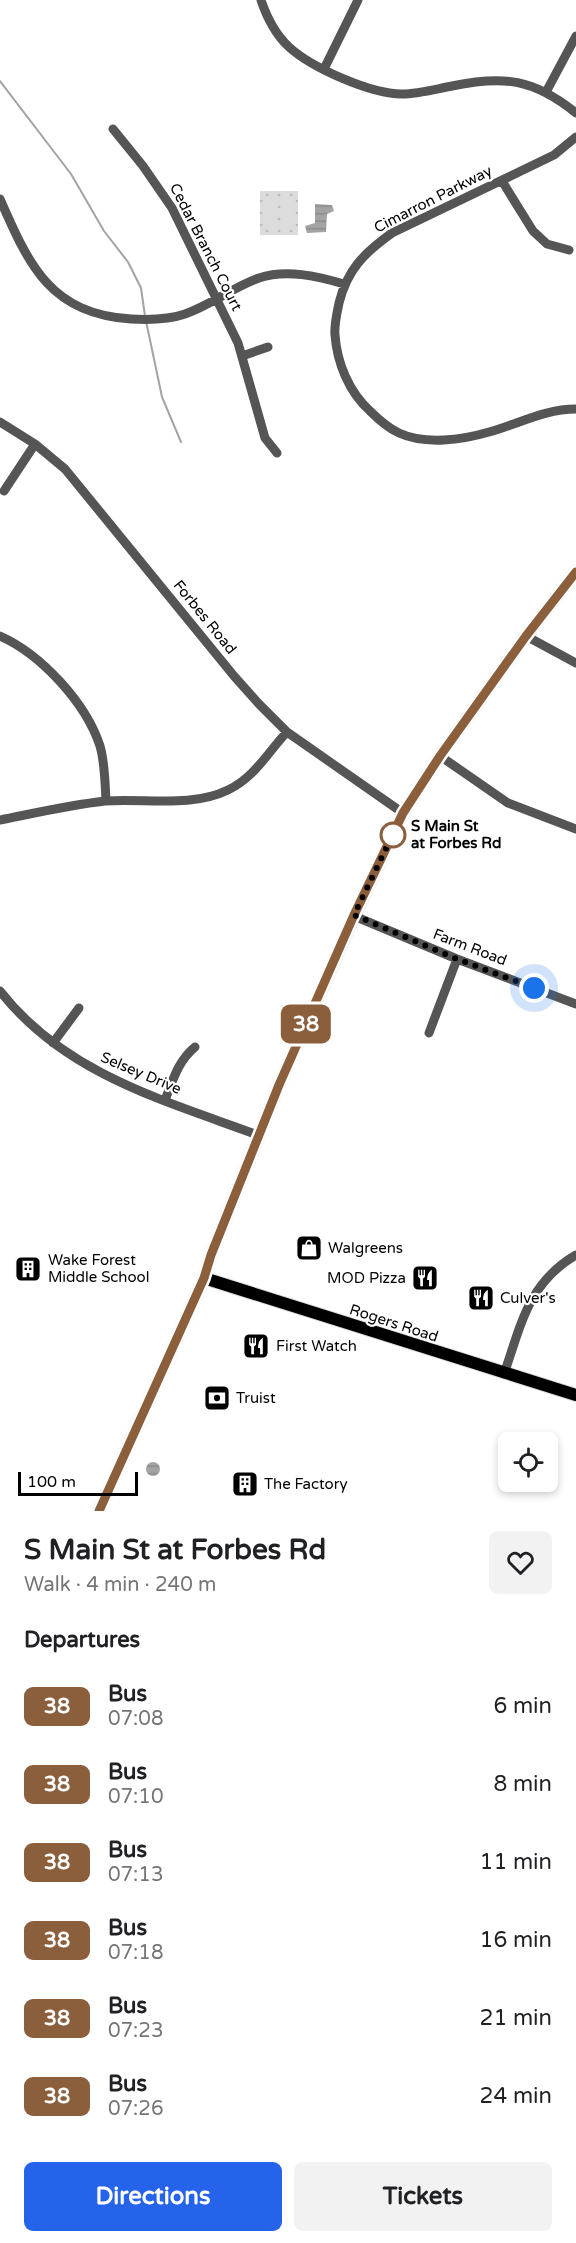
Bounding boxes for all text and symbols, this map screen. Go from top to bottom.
street label: Cimarron Parkway [371,161,495,237]
street label: Cedar Branch Court [166,180,246,314]
street label: Forbes Road [170,576,240,658]
place label: S Main St at Forbes Rd [411,817,501,852]
marker: S Main St at Forbes Rd [380,822,406,848]
street label: Farm Road [431,925,509,969]
your location [519,973,549,1003]
line badge: 38 [279,1004,333,1044]
text: 38 [293,1012,319,1037]
street label: Selsey Drive [98,1048,184,1098]
shop icon: Walgreens [294,1233,324,1263]
place label: Walgreens [328,1239,403,1257]
place label: Wake Forest Middle School [48,1251,149,1286]
building icon: Wake Forest Middle School [13,1254,43,1284]
restaurant icon: MOD Pizza [410,1263,440,1293]
place label: MOD Pizza [327,1269,406,1287]
restaurant icon: Culver's [466,1283,496,1313]
place label: Culver's [500,1289,556,1307]
street label: Rogers Road [347,1300,441,1346]
restaurant icon: First Watch [241,1331,271,1361]
place label: First Watch [276,1337,357,1355]
bank icon: Truist [202,1383,232,1413]
place label: Truist [236,1389,276,1407]
map controls [498,1432,558,1492]
button: locate [498,1432,558,1492]
scale bar [18,1469,138,1496]
building icon: The Factory [230,1469,260,1499]
text: 100 m [27,1472,76,1492]
place label: The Factory [264,1475,348,1493]
button: heart [489,1531,552,1594]
text: S Main St at Forbes Rd [24,1533,326,1567]
text: Walk · 4 min · 240 m [24,1573,216,1597]
text: Departures [24,1627,140,1653]
text: Bus [108,1681,147,1707]
text: 6 min [493,1693,552,1719]
text: 38 [44,1694,70,1719]
text: 07:08 [108,1707,163,1731]
text: Bus [108,1759,147,1785]
text: 8 min [493,1771,552,1797]
text: 38 [44,1772,70,1797]
text: 07:10 [108,1785,163,1809]
text: Bus [108,1837,147,1863]
text: 11 min [480,1849,552,1875]
text: 38 [44,1850,70,1875]
text: 07:13 [108,1863,163,1887]
text: Bus [108,1915,147,1941]
text: 16 min [480,1927,552,1953]
text: 38 [44,1928,70,1953]
text: 07:18 [108,1941,163,1965]
text: Bus [108,1993,147,2019]
text: 21 min [480,2005,552,2031]
text: 38 [44,2006,70,2031]
text: 07:23 [108,2019,163,2043]
text: Bus [108,2071,147,2097]
text: 24 min [480,2083,552,2109]
text: 38 [44,2084,70,2109]
text: 07:26 [108,2097,163,2121]
button: Directions [24,2162,282,2231]
button: Tickets [294,2162,552,2231]

